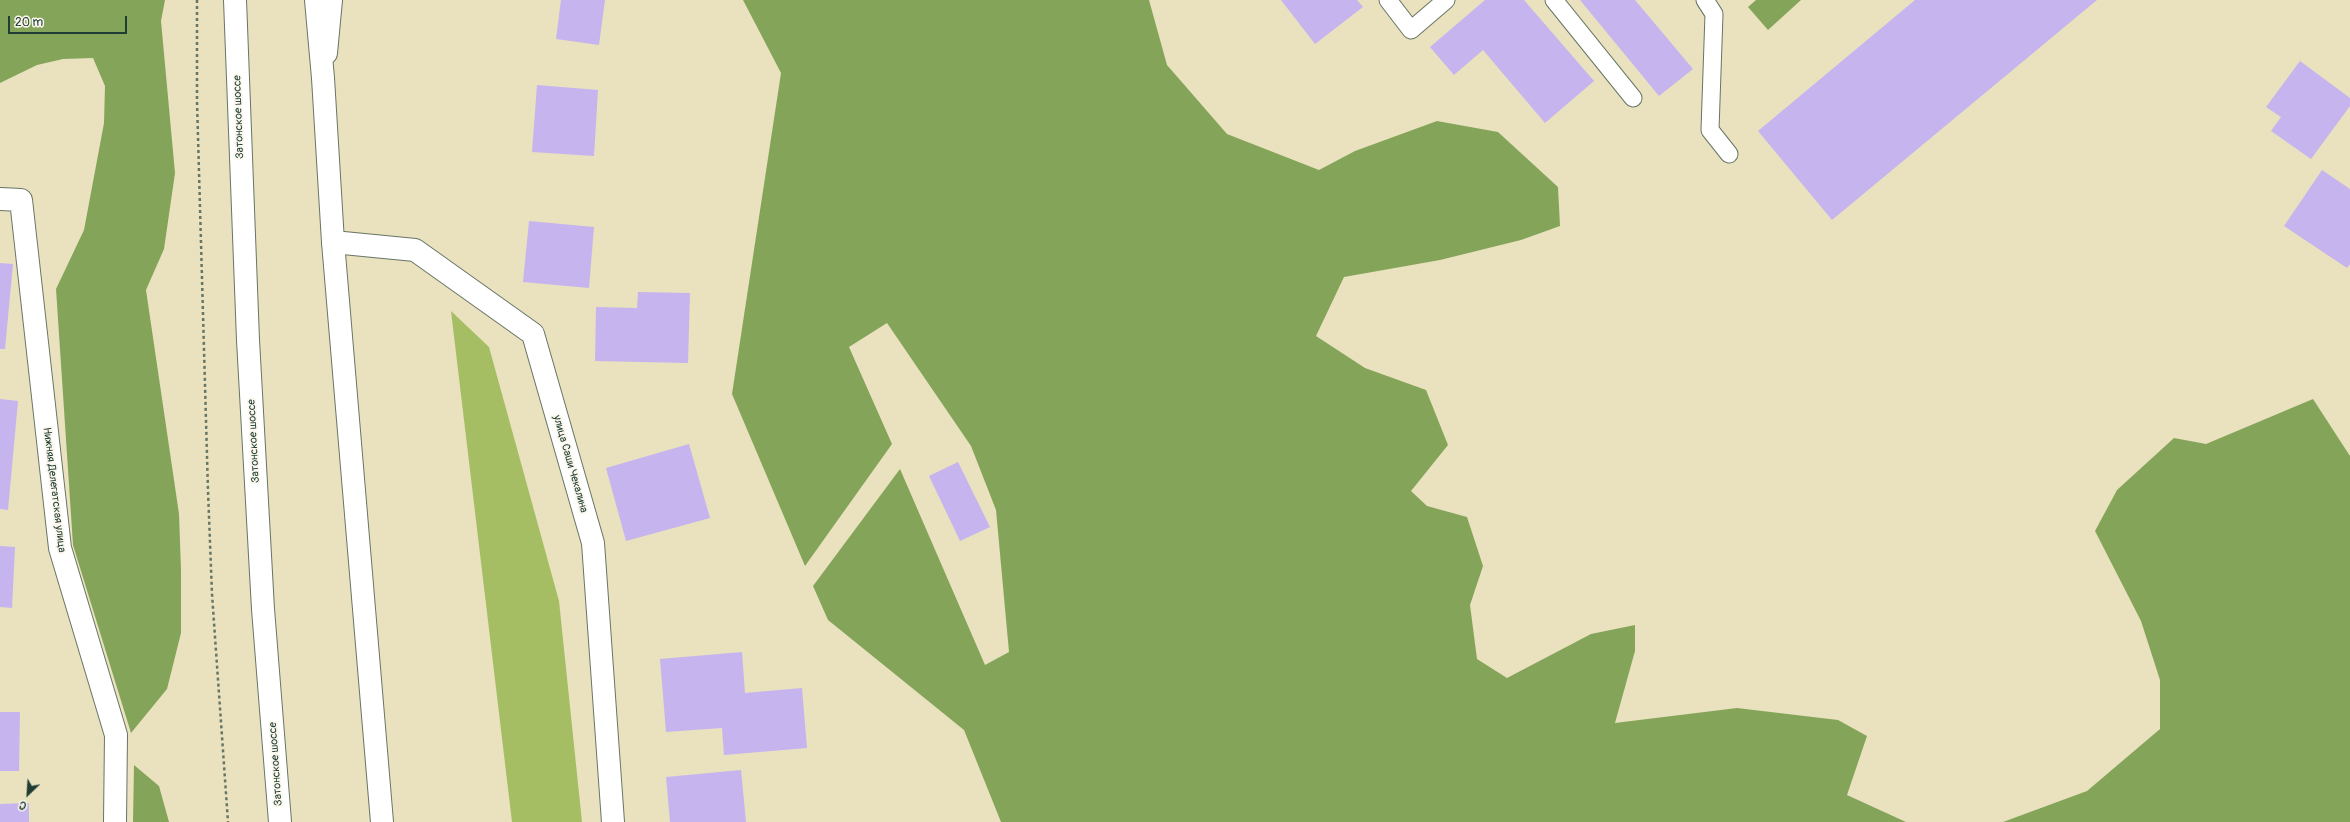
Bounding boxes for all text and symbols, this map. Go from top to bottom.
scale bar [10,8,129,34]
text: 20 m [15,15,43,30]
street label: Затонское шоссе [231,75,247,159]
street label: Затонское шоссе [245,399,263,483]
street label: улица Саши Чекалина [550,414,590,514]
street label: Нижняя Делегатская улица [40,427,68,553]
street label: Затонское шоссе [266,722,286,806]
north arrow [8,774,48,814]
text: С [17,798,29,813]

